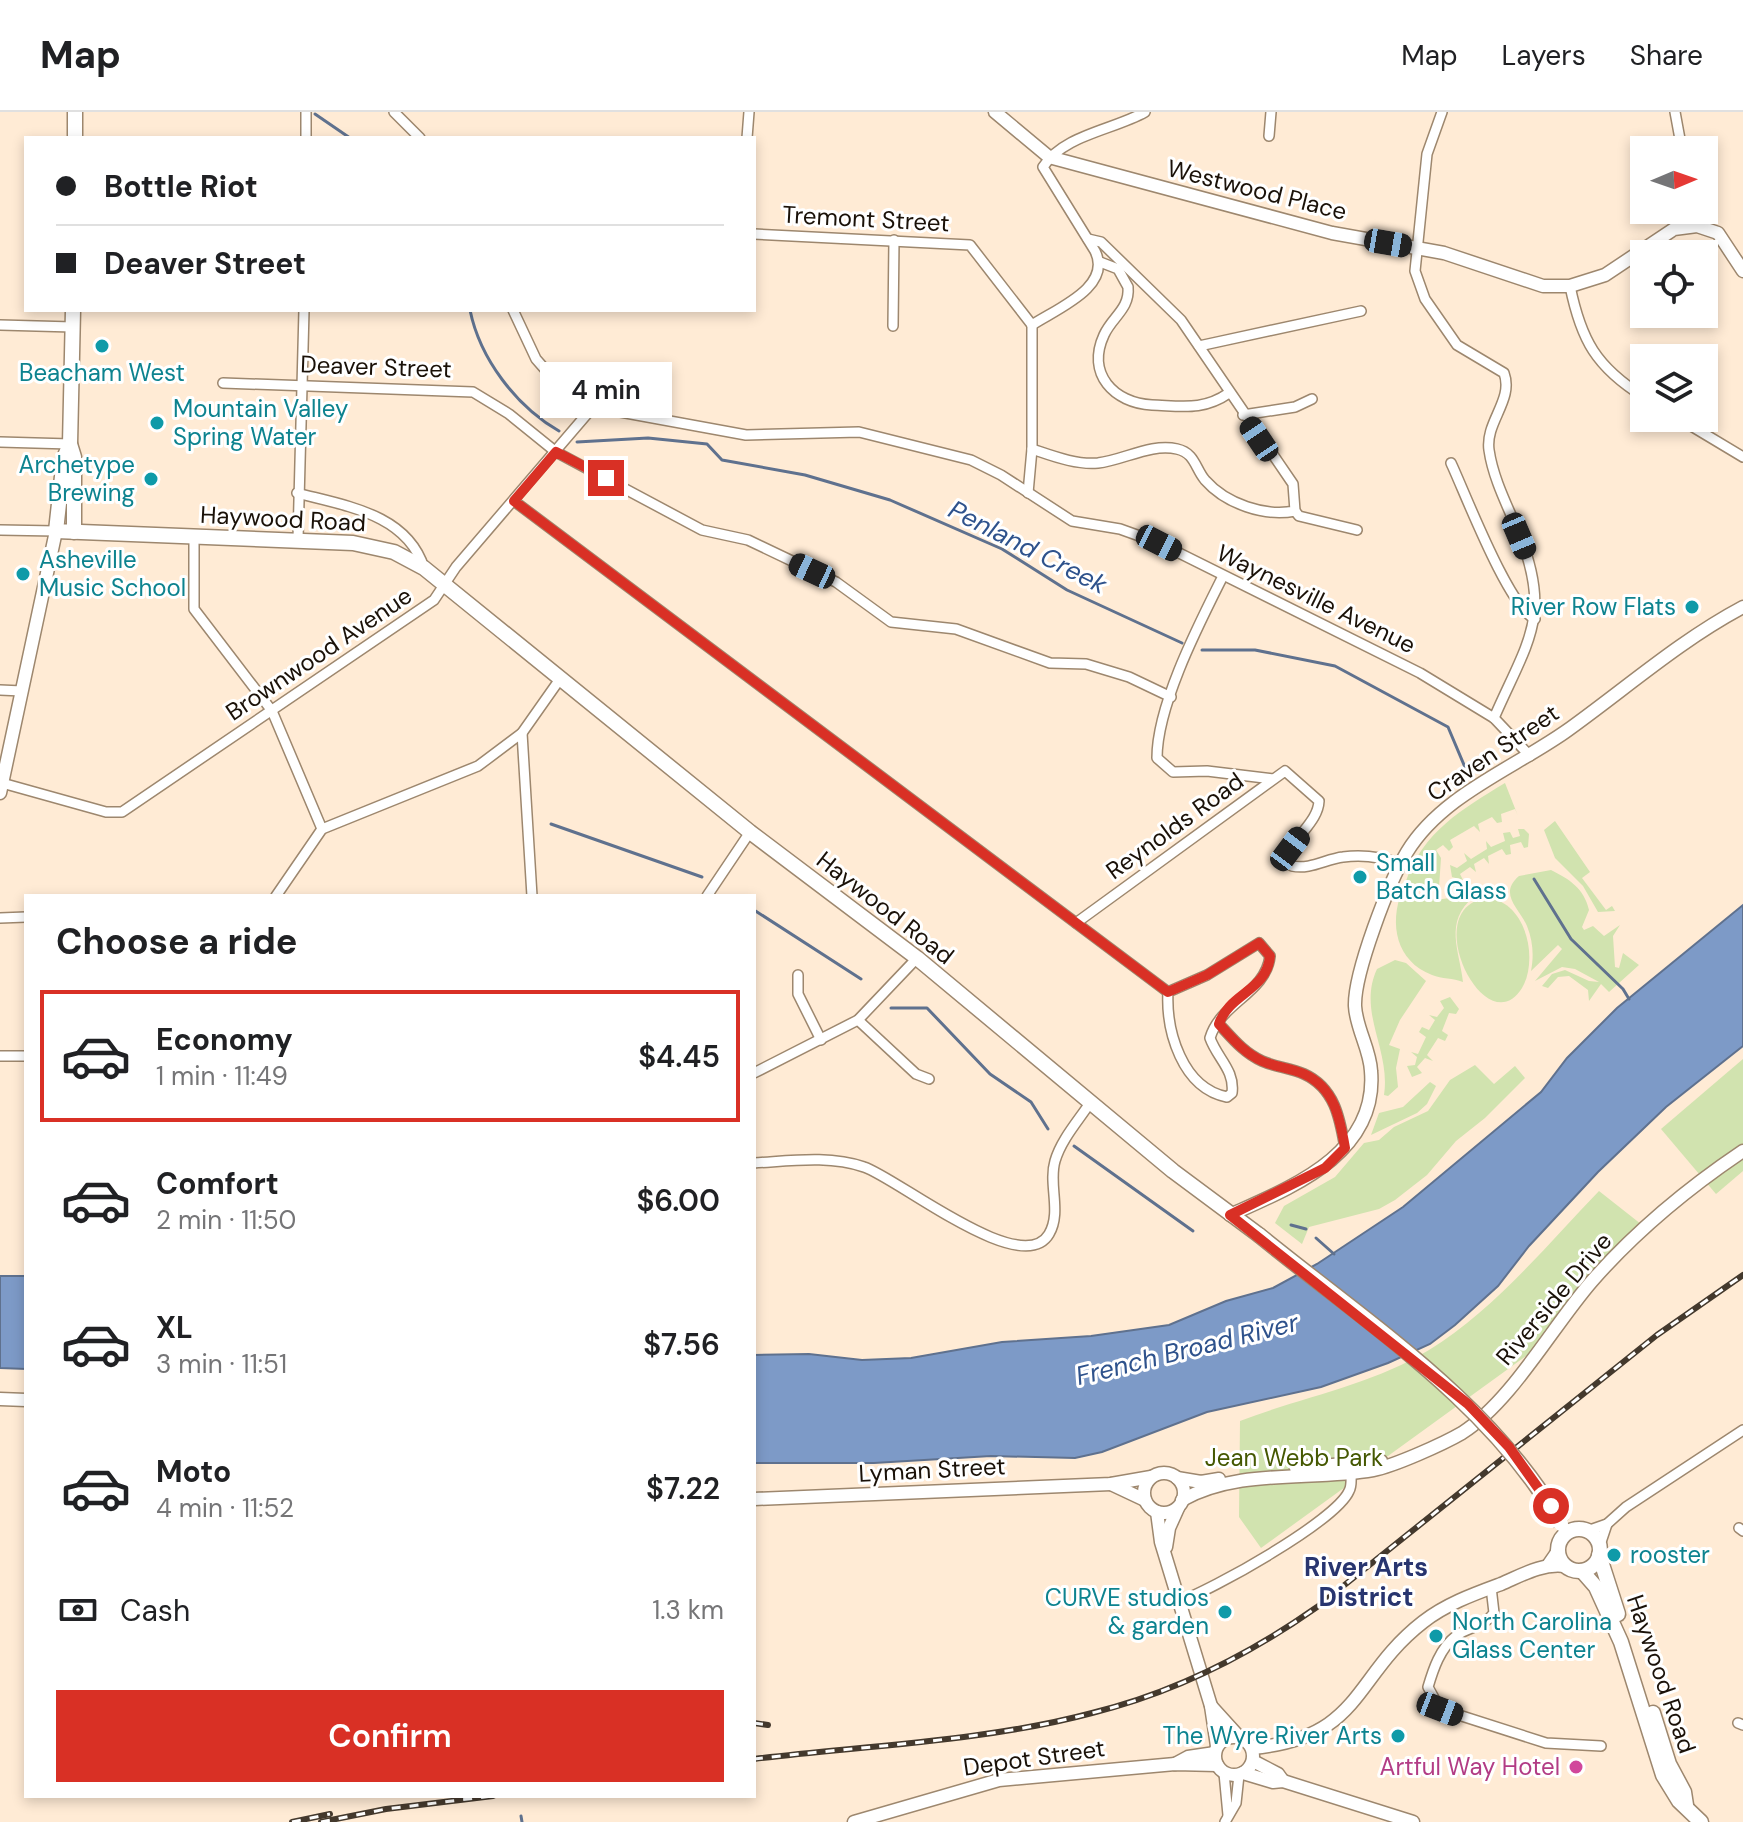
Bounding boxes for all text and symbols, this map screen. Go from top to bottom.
text: Map [40,30,121,80]
text: Map [1401,37,1458,74]
text: Layers [1502,37,1586,74]
text: Share [1630,37,1703,74]
north arrow [1630,136,1718,224]
map controls [1630,136,1718,432]
street label: Westwood Place [1164,152,1350,227]
text: Bottle Riot [104,167,258,206]
street label: Tremont Street [782,199,950,238]
car [1362,227,1414,259]
button: locate [1630,240,1718,328]
text: Deaver Street [104,244,306,283]
marker: Beacham West [93,337,111,355]
button: layers [1630,344,1718,432]
street label: Deaver Street [300,348,452,385]
place label: Beacham West [19,357,185,388]
callout: 4 min [540,362,672,418]
text: 4 min [571,373,641,407]
place label: Mountain Valley Spring Water [173,393,348,452]
car [1236,412,1282,466]
marker: Mountain Valley Spring Water [148,414,166,432]
place label: Archetype Brewing [18,449,135,508]
route end [588,460,624,496]
marker: Archetype Brewing [142,470,160,488]
water label: Penland Creek [943,492,1114,602]
street label: Haywood Road [199,499,367,538]
car [1499,509,1539,563]
car [1132,521,1186,565]
street label: Waynesville Avenue [1212,537,1421,660]
place label: Asheville Music School [39,544,186,603]
car [785,550,839,592]
marker: Asheville Music School [14,565,32,583]
street label: Brownwood Avenue [220,580,418,727]
place label: River Row Flats [1511,591,1676,622]
marker: River Row Flats [1683,598,1701,616]
street label: Craven Street [1421,697,1565,808]
street label: Reynolds Road [1100,765,1250,886]
car [1266,823,1314,875]
street label: Haywood Road [810,844,960,971]
place label: Small Batch Glass [1376,847,1507,906]
marker: Small Batch Glass [1351,868,1369,886]
text: Choose a ride [56,918,297,965]
icon: car [60,1020,132,1092]
text: Economy [156,1020,293,1059]
text: $4.45 [638,1037,720,1076]
text: 1 min · 11:49 [156,1059,288,1093]
icon: car [60,1164,132,1236]
text: Comfort [156,1164,279,1203]
text: $6.00 [636,1181,720,1220]
text: 2 min · 11:50 [156,1203,296,1237]
street label: Riverside Drive [1489,1226,1618,1372]
water label: French Broad River [1072,1305,1303,1393]
icon: car [60,1308,132,1380]
text: XL [156,1308,193,1347]
text: $7.56 [643,1325,720,1364]
text: 3 min · 11:51 [156,1347,287,1381]
park label: Jean Webb Park [1205,1442,1383,1473]
street label: Lyman Street [858,1450,1006,1489]
icon: car [60,1452,132,1524]
text: Moto [156,1452,231,1491]
text: $7.22 [646,1469,720,1508]
route start [1533,1488,1569,1524]
text: 4 min · 11:52 [156,1491,294,1525]
place label: rooster [1630,1539,1710,1570]
marker: rooster [1605,1546,1623,1564]
district label: River Arts District [1304,1550,1428,1614]
place label: CURVE studios & garden [1045,1582,1209,1641]
icon: cash [56,1588,100,1632]
street label: Haywood Road [1620,1590,1703,1757]
text: Cash [120,1591,190,1630]
text: 1.3 km [652,1593,724,1627]
marker: CURVE studios & garden [1216,1603,1234,1621]
place label: North Carolina Glass Center [1452,1606,1612,1665]
marker: North Carolina Glass Center [1427,1627,1445,1645]
car [1413,1689,1467,1729]
button: Confirm [56,1690,724,1782]
place label: The Wyre River Arts [1162,1720,1382,1751]
marker: The Wyre River Arts [1389,1727,1407,1745]
street label: Depot Street [961,1732,1107,1783]
place label: Artful Way Hotel [1379,1751,1560,1782]
marker: Artful Way Hotel [1567,1758,1585,1776]

